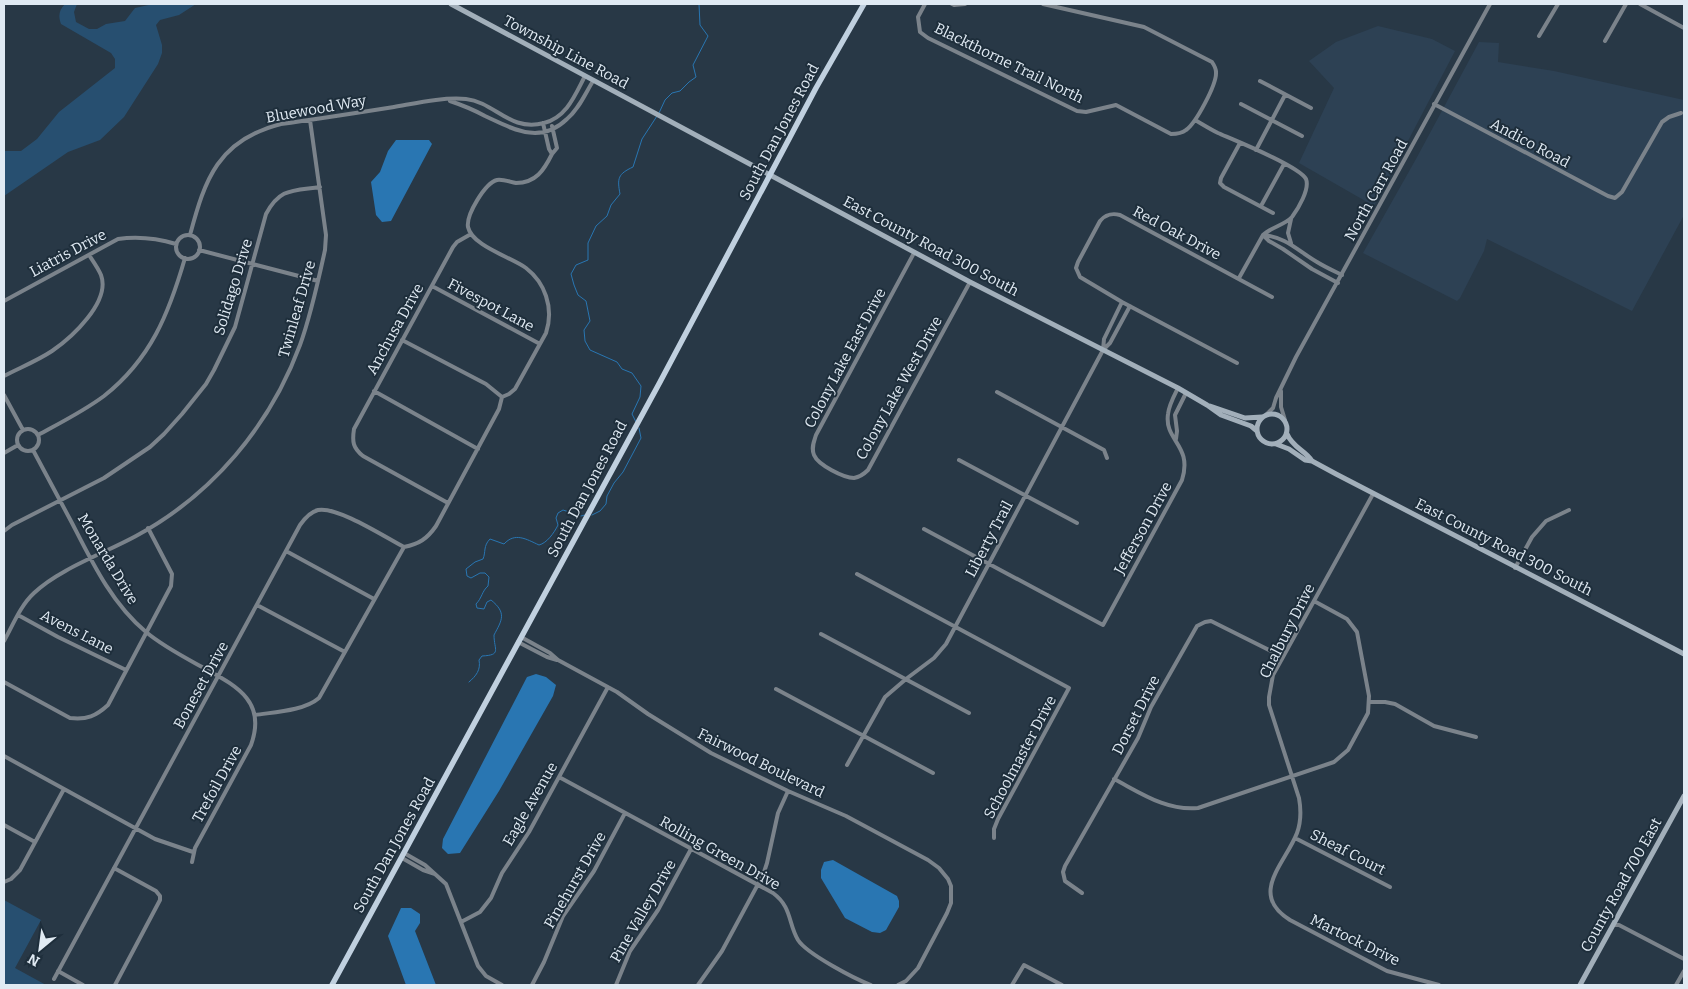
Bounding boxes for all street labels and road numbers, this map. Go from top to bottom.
street label: Township Line Road [500,11,632,93]
street label: Blackthorne Trail North [931,19,1087,107]
street label: South Dan Jones Road [735,61,823,203]
street label: Bluewood Way [264,91,368,127]
street label: Andico Road [1487,115,1573,172]
street label: North Carr Road [1341,136,1411,244]
street label: East County Road 300 South [840,192,1022,300]
street label: Red Oak Drive [1130,202,1224,264]
street label: Liatris Drive [27,225,109,281]
street label: Solidago Drive [210,237,256,337]
street label: Twinleaf Drive [275,258,319,360]
street label: Fivespot Lane [445,275,537,335]
street label: Anchusa Drive [363,280,427,378]
street label: Colony Lake East Drive [800,285,890,431]
street label: Colony Lake West Drive [852,313,946,463]
street label: South Dan Jones Road [543,418,631,560]
street label: Jefferson Drive [1110,479,1176,578]
street label: East County Road 300 South [1413,494,1596,600]
street label: Liberty Trail [961,498,1017,580]
street label: Monarda Drive [74,510,142,608]
street label: Chalbury Drive [1255,581,1319,681]
street label: Avens Lane [38,606,116,658]
street label: Boneset Drive [170,638,232,732]
street label: Dorset Drive [1108,672,1164,758]
street label: Schoolmaster Drive [980,692,1060,822]
street label: Fairwood Boulevard [695,724,827,802]
street label: Trefoil Drive [188,742,246,826]
street label: Eagle Avenue [499,759,561,849]
street label: South Dan Jones Road [349,774,439,916]
street label: Rolling Green Drive [656,812,784,894]
street label: County Road 700 East [1577,814,1666,955]
street label: Sheaf Court [1307,825,1389,879]
street label: Pinehurst Drive [540,828,610,932]
street label: Pine Valley Drive [606,856,680,966]
street label: Martock Drive [1307,910,1403,970]

